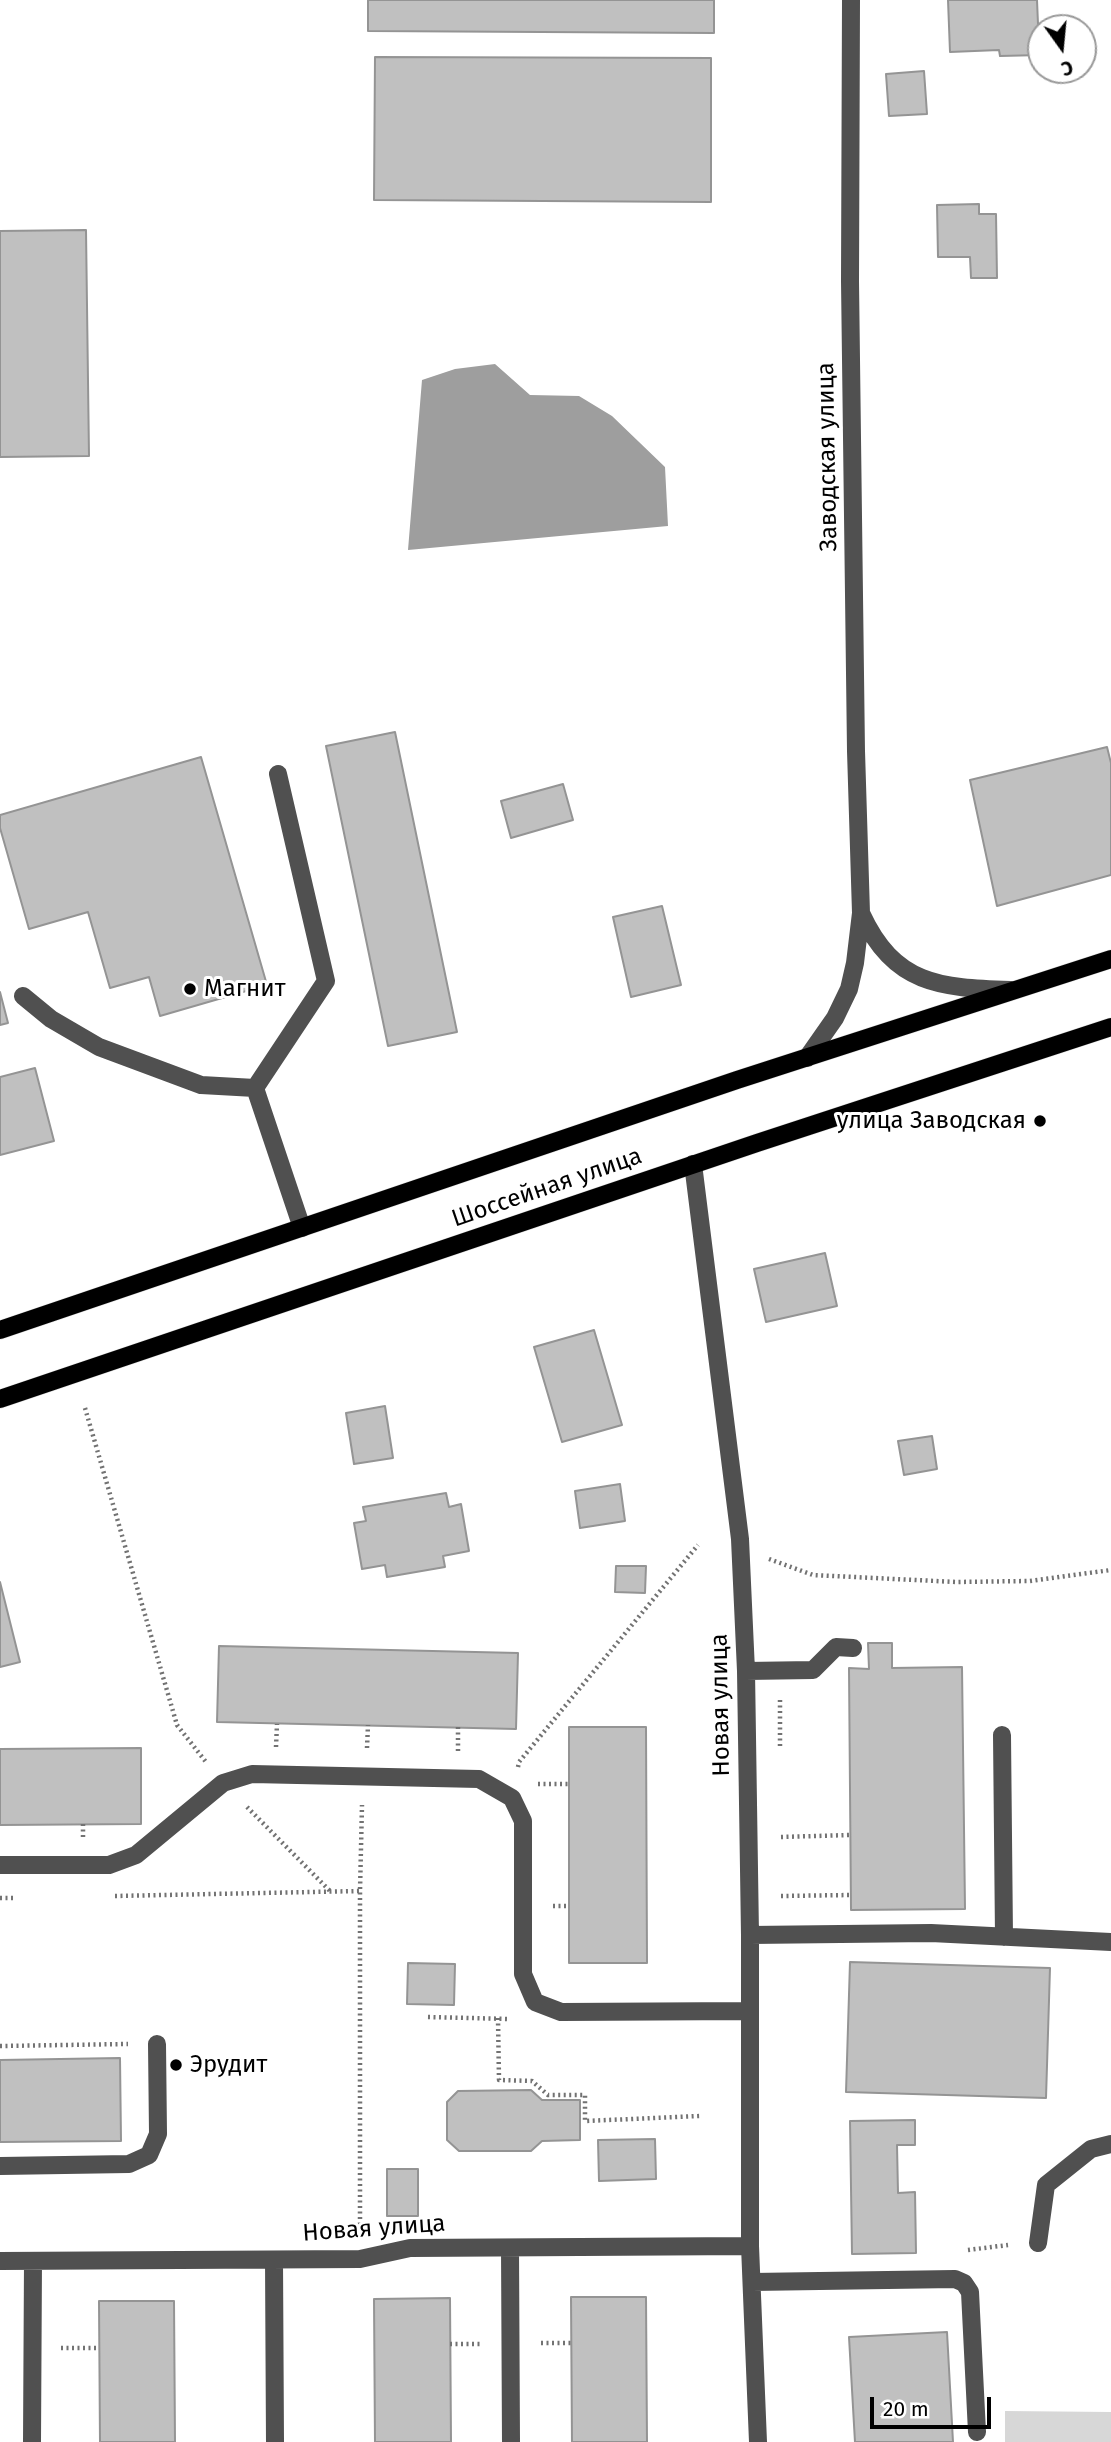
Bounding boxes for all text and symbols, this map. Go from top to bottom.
north arrow [1027,14,1097,84]
text: С [1059,55,1075,80]
street label: Заводская улица [812,362,844,552]
place label: Магнит [204,975,285,1003]
marker: Магнит [182,981,198,997]
place label: улица Заводская [837,1107,1026,1135]
marker: улица Заводская [1032,1113,1048,1129]
street label: Шоссейная улица [448,1142,646,1234]
street label: Новая улица [705,1633,737,1777]
place label: Эрудит [190,2051,267,2079]
marker: Эрудит [168,2057,184,2073]
street label: Новая улица [302,2210,446,2248]
scale bar [873,2382,994,2426]
text: 20 m [883,2396,929,2422]

